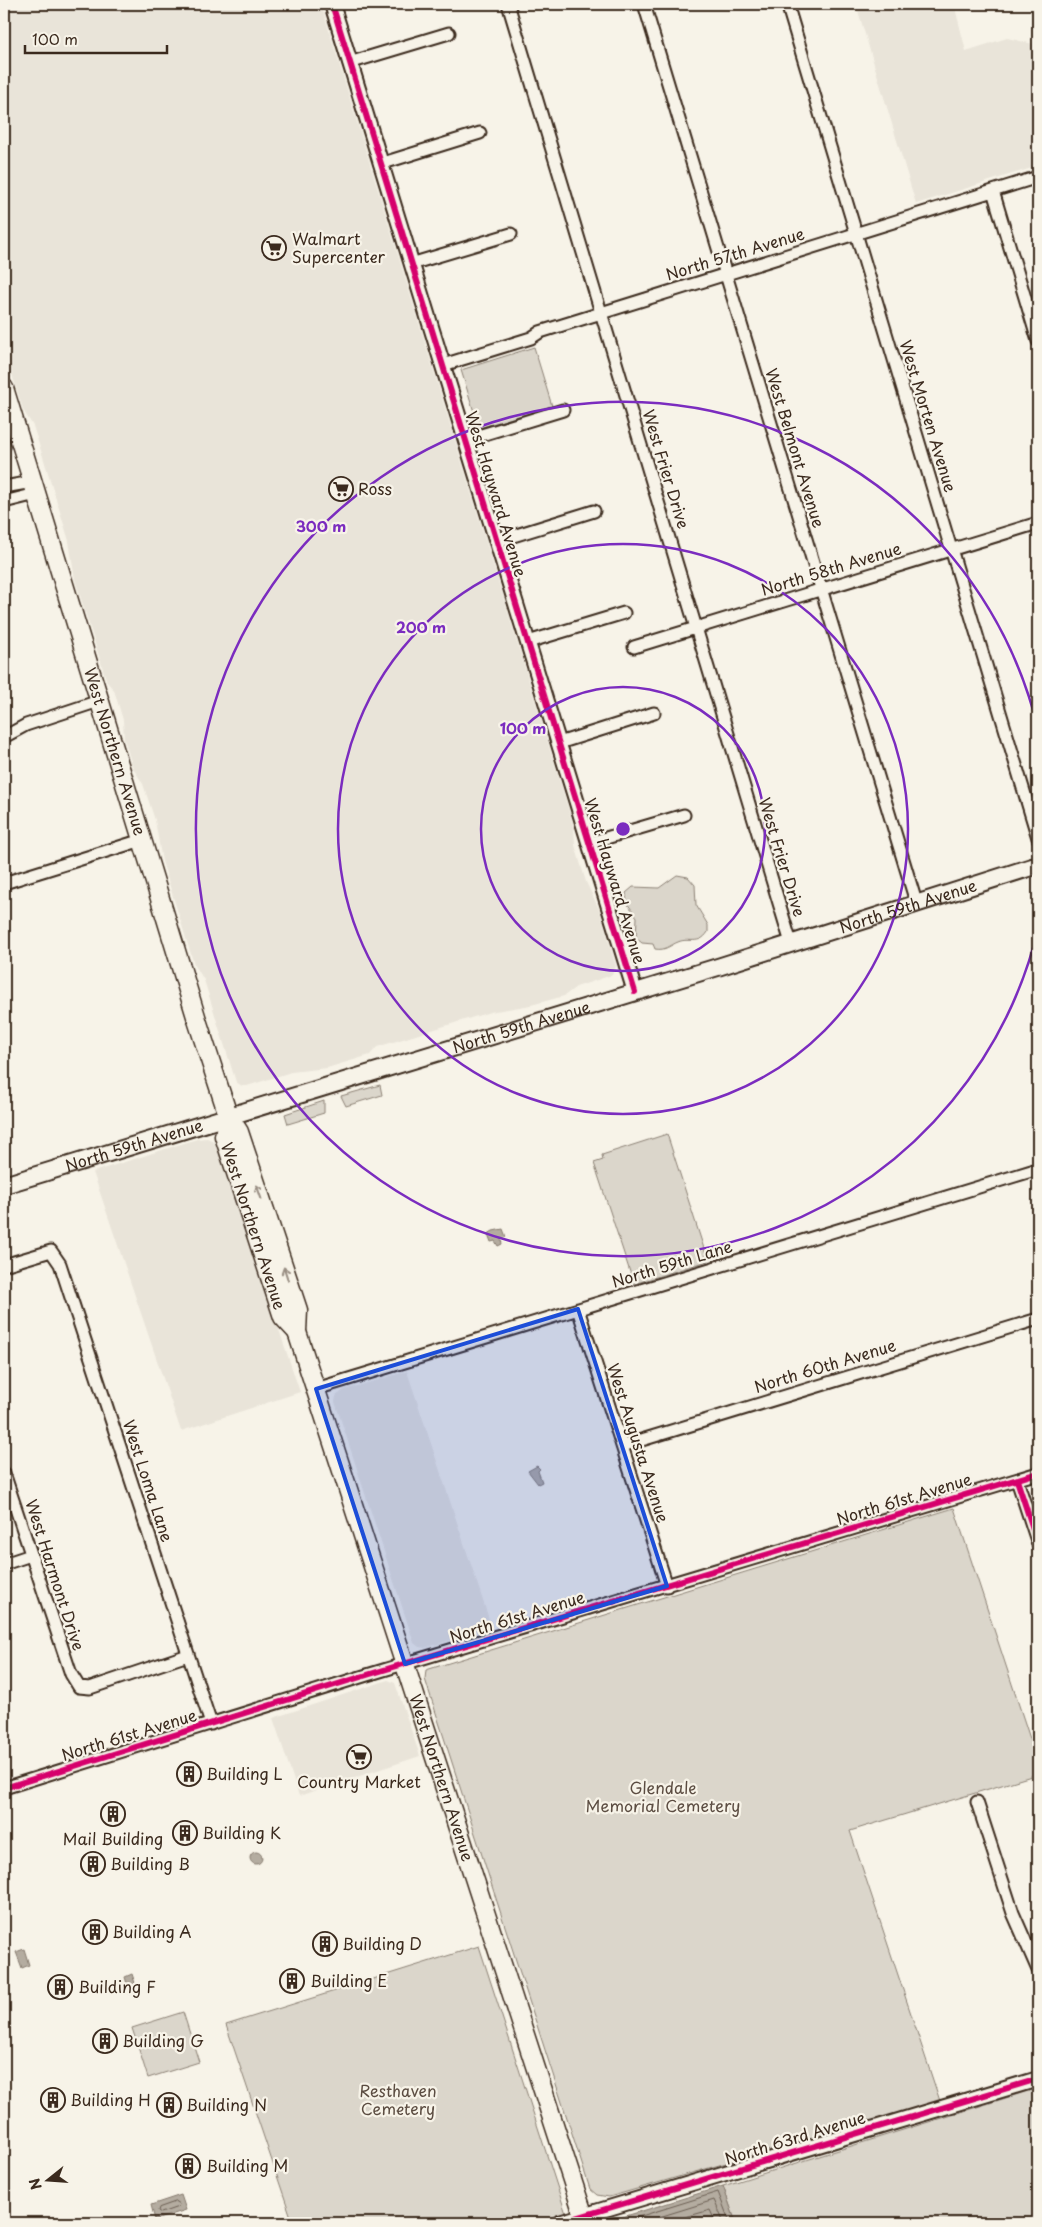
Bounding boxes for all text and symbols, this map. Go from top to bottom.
scale bar [25,22,168,54]
text: 100 m [32,27,78,50]
street label: North 57th Avenue [662,220,807,286]
place label: Walmart Supercenter [292,226,386,268]
supermarket icon: Walmart Supercenter [261,235,287,261]
street label: West Morten Avenue [894,337,964,495]
street label: West Belmont Avenue [760,365,832,531]
street label: West Frier Drive [637,406,696,531]
street label: West Hayward Avenue [460,408,534,580]
supermarket icon: Ross [328,476,354,502]
place label: Ross [358,476,392,500]
text: 300 m [296,514,346,537]
street label: North 58th Avenue [758,535,904,601]
text: 200 m [396,615,446,638]
street label: West Northern Avenue [79,664,153,838]
text: 100 m [500,716,546,739]
street label: West Frier Drive [753,794,812,919]
street label: West Hayward Avenue [579,795,653,967]
centre of rings [614,820,632,838]
street label: North 59th Avenue [836,872,980,939]
street label: North 59th Avenue [449,994,593,1058]
street label: North 59th Avenue [62,1112,206,1177]
street label: West Northern Avenue [216,1139,293,1313]
one-way arrow [254,1185,263,1200]
street label: North 59th Lane [608,1233,735,1293]
one-way arrow [281,1267,291,1283]
street label: North 60th Avenue [751,1332,899,1398]
street label: West Augusta Avenue [602,1360,676,1526]
street label: West Loma Lane [118,1416,180,1545]
street label: North 61st Avenue [833,1466,975,1530]
street label: West Harmont Drive [20,1496,92,1653]
street label: North 61st Avenue [446,1584,588,1648]
street label: West Northern Avenue [404,1691,481,1864]
street label: North 61st Avenue [58,1702,200,1766]
supermarket icon: Country Market [346,1744,372,1770]
building icon: Building L [176,1761,202,1787]
place label: Building L [206,1761,283,1785]
place label: Country Market [297,1769,421,1793]
park label: Glendale Memorial Cemetery [586,1775,740,1817]
building icon: Mail Building [100,1801,126,1827]
building icon: Building K [172,1820,198,1846]
place label: Building K [202,1820,281,1844]
place label: Mail Building [63,1826,163,1850]
building icon: Building B [80,1851,106,1877]
place label: Building B [110,1851,190,1875]
building icon: Building A [82,1919,108,1945]
place label: Building A [112,1919,192,1943]
building icon: Building D [312,1931,338,1957]
place label: Building D [342,1931,422,1955]
building icon: Building E [279,1968,305,1994]
place label: Building E [310,1968,387,1992]
building icon: Building F [47,1974,73,2000]
place label: Building F [78,1974,156,1998]
building icon: Building G [92,2028,118,2054]
place label: Building G [122,2028,204,2052]
park label: Resthaven Cemetery [359,2078,437,2120]
building icon: Building H [40,2087,66,2113]
place label: Building H [70,2087,151,2111]
building icon: Building N [156,2092,182,2118]
place label: Building N [186,2092,267,2116]
street label: North 63rd Avenue [721,2104,868,2170]
building icon: Building M [175,2153,201,2179]
place label: Building M [206,2153,288,2177]
north arrow [22,2154,72,2204]
text: N [23,2176,47,2192]

